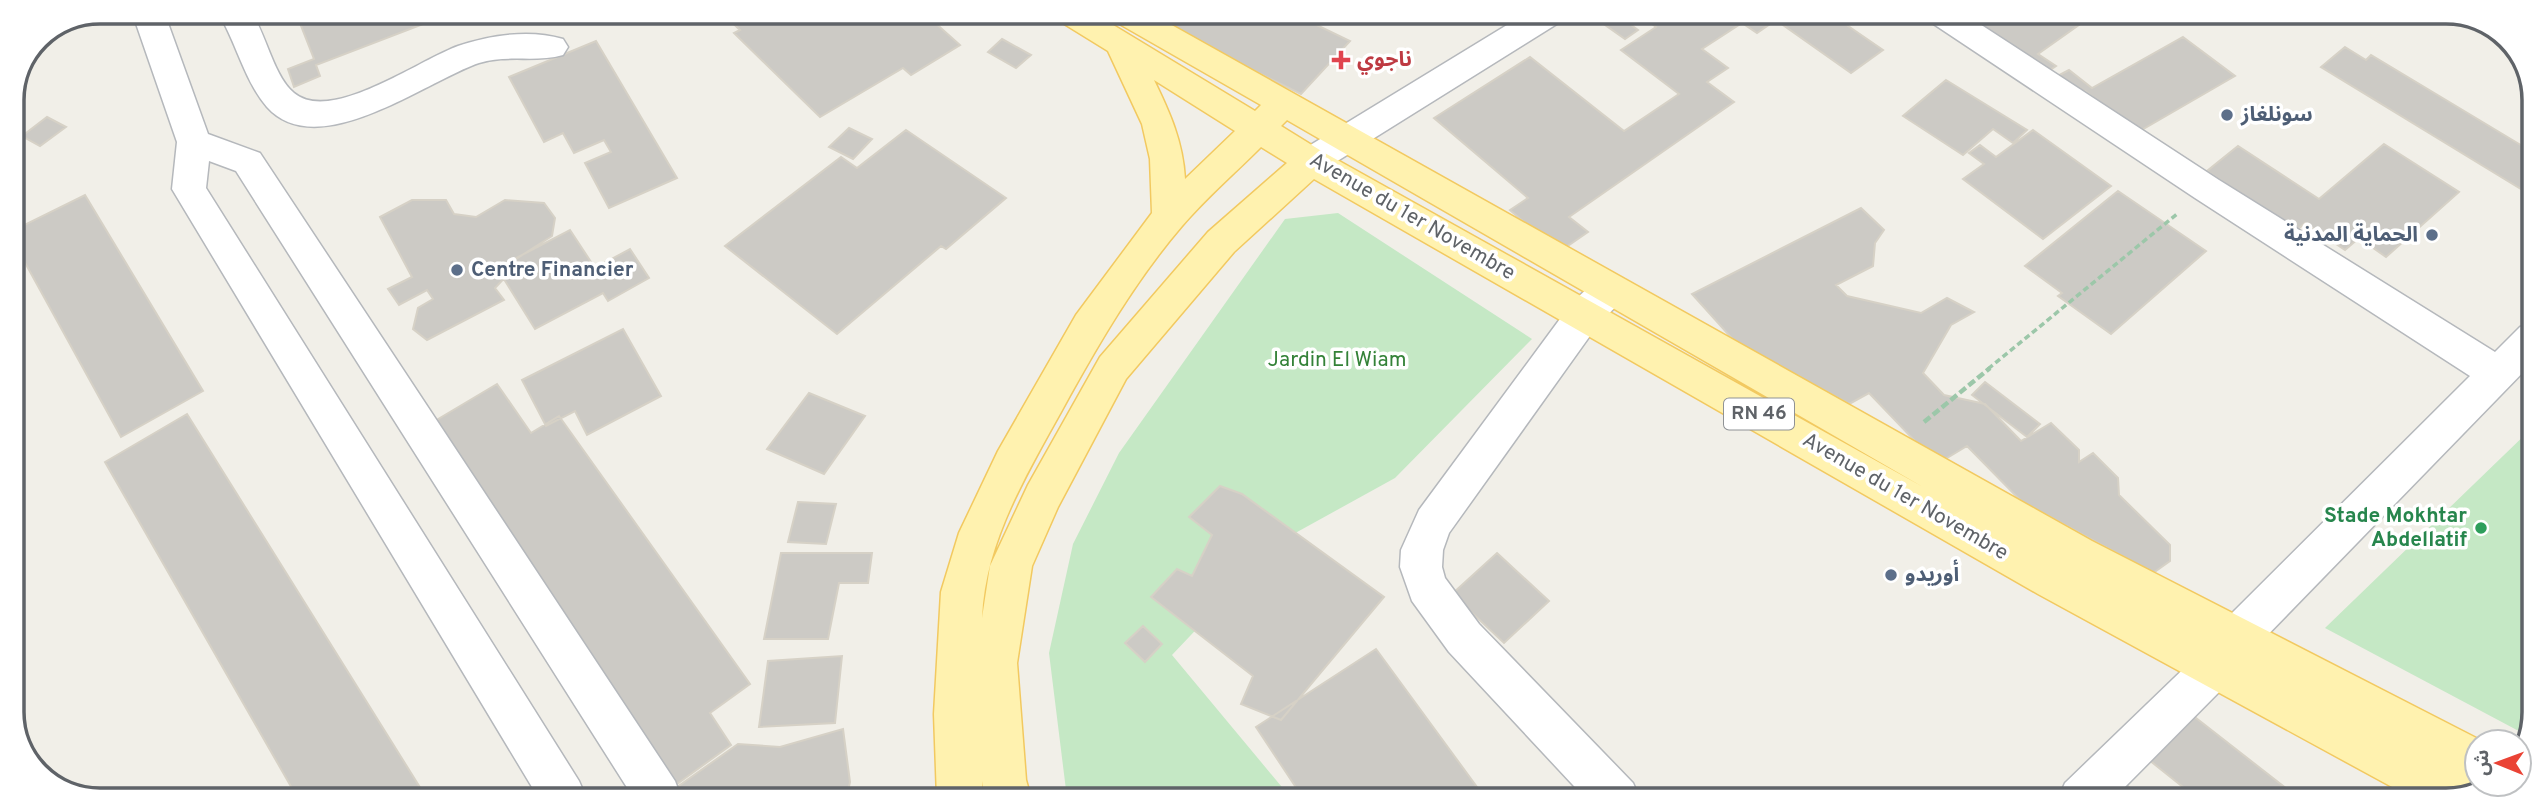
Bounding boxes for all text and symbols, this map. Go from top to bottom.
place label: ناجوي [1357,47,1412,75]
marker: ناجوي [1331,50,1351,70]
place label: سونلغاز [2240,102,2313,129]
marker: سونلغاز [2219,107,2235,123]
street label: Avenue du 1er Novembre [1304,147,1520,287]
place label: الحماية المدنية [2284,222,2418,249]
marker: الحماية المدنية [2424,227,2440,243]
place label: Centre Financier [471,257,634,284]
marker: Centre Financier [449,262,465,278]
park label: Jardin El Wiam [1268,347,1407,374]
road number: RN 46 [1724,398,1794,430]
street label: Avenue du 1er Novembre [1797,427,2013,567]
place label: Stade Mokhtar Abdellatif [2324,503,2467,554]
marker: Stade Mokhtar Abdellatif [2473,520,2489,536]
place label: أوريدو [1905,559,1959,589]
marker: أوريدو [1883,567,1899,583]
north arrow [2463,728,2533,798]
text: ش [2471,750,2495,776]

